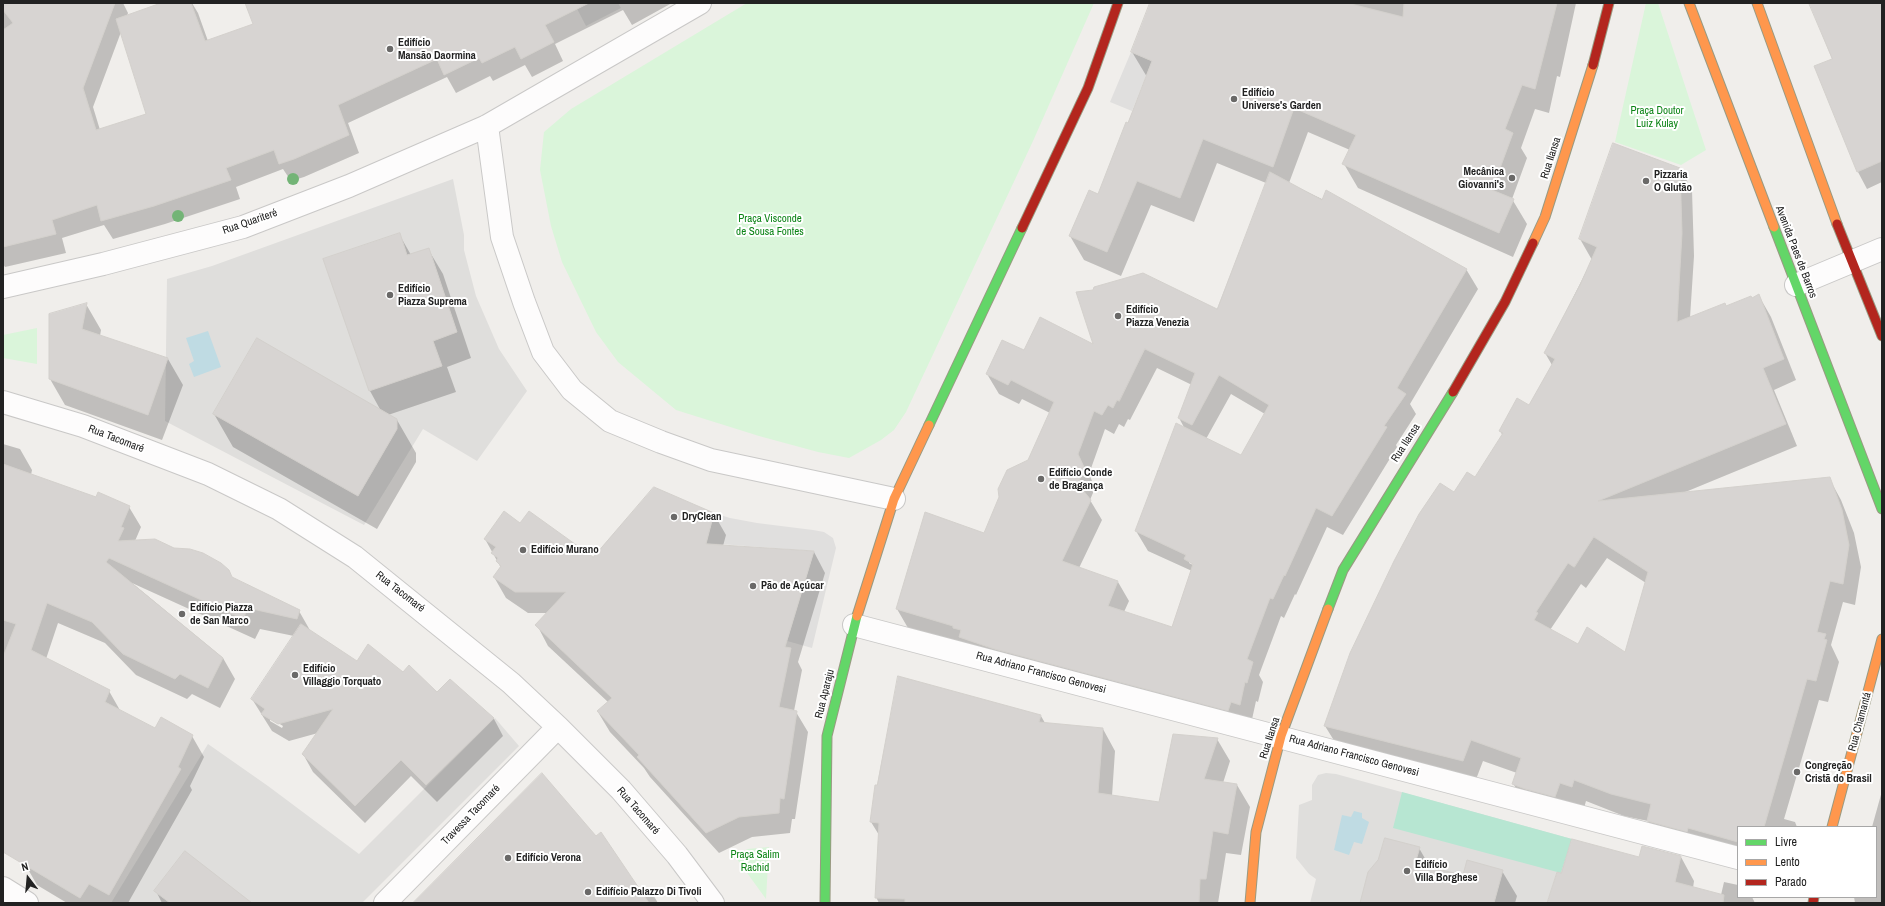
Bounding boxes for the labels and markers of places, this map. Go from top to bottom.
place label: Edifício Mansão Daormina [398,36,476,62]
marker: Edifício Mansão Daormina [385,44,395,54]
place label: Edifício Universe's Garden [1242,86,1321,112]
marker: Edifício Universe's Garden [1229,94,1239,104]
place label: Mecânica Giovanni's [1458,165,1504,191]
place label: Pizzaria O Glutão [1654,168,1692,194]
marker: Mecânica Giovanni's [1507,173,1517,183]
marker: Pizzaria O Glutão [1641,176,1651,186]
place label: Edifício Piazza Suprema [398,282,467,308]
marker: Edifício Piazza Suprema [385,290,395,300]
place label: Edifício Piazza Venezia [1126,303,1189,329]
marker: Edifício Piazza Venezia [1113,311,1123,321]
place label: Edifício Conde de Bragança [1049,466,1112,492]
marker: Edifício Conde de Bragança [1036,474,1046,484]
place label: DryClean [682,510,722,524]
marker: DryClean [669,512,679,522]
place label: Edifício Murano [531,543,599,557]
marker: Edifício Murano [518,545,528,555]
place label: Pão de Açúcar [761,579,824,593]
marker: Pão de Açúcar [748,581,758,591]
place label: Edifício Piazza de San Marco [190,601,253,627]
marker: Edifício Piazza de San Marco [177,609,187,619]
place label: Edifício Villaggio Torquato [303,662,381,688]
marker: Edifício Villaggio Torquato [290,670,300,680]
place label: Congreção Cristã do Brasil [1805,759,1872,785]
marker: Congreção Cristã do Brasil [1792,767,1802,777]
place label: Edifício Verona [516,851,581,865]
marker: Edifício Verona [503,853,513,863]
place label: Edifício Villa Borghese [1415,858,1478,884]
marker: Edifício Villa Borghese [1402,866,1412,876]
place label: Edifício Palazzo Di Tivoli [596,885,702,899]
marker: Edifício Palazzo Di Tivoli [583,887,593,897]

